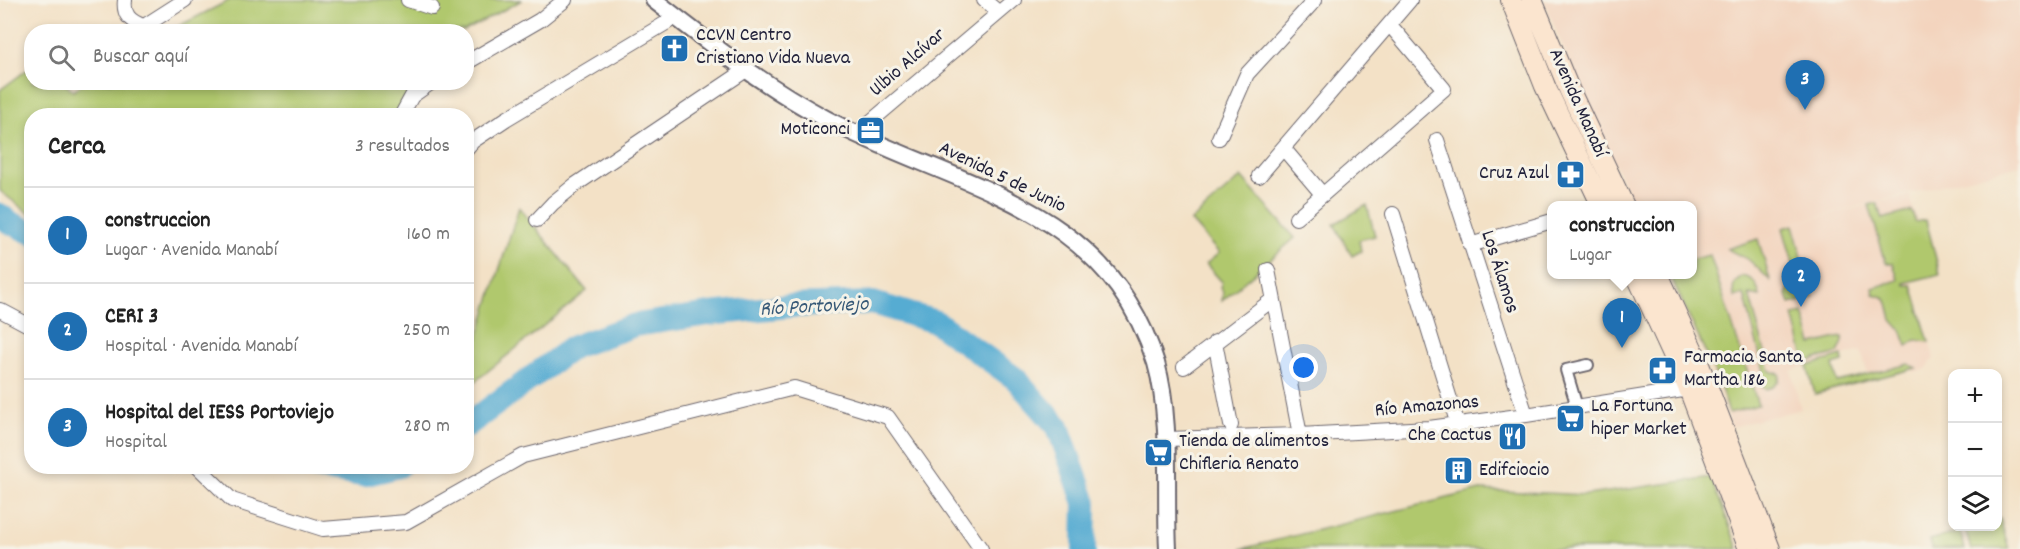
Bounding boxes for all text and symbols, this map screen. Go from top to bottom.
place label: CCVN Centro Cristiano Vida Nueva [696,22,851,73]
street label: Ulbio Alcívar [864,22,953,104]
search box [24,24,474,90]
church icon: CCVN Centro Cristiano Vida Nueva [659,32,691,64]
icon: search [45,41,78,74]
text: Buscar aquí [93,42,188,73]
street label: Avenida Manabí [1541,44,1614,163]
pin: 3 [1786,60,1824,110]
office icon: Moticonci [855,114,887,146]
place label: Moticonci [780,116,850,144]
text: Cerca [48,129,105,166]
text: 3 resultados [355,133,450,161]
street label: Avenida 5 de Junio [934,135,1071,221]
pharmacy icon: Cruz Azul [1554,158,1586,190]
place label: Cruz Azul [1479,160,1549,188]
popup [1547,201,1697,279]
text: construccion [105,206,211,237]
text: construccion [1569,211,1675,242]
text: 1 [65,221,70,249]
text: 160 m [407,221,450,249]
street label: Los Álamos [1472,227,1526,317]
text: Lugar · Avenida Manabí [105,237,277,265]
text: Lugar [1569,242,1612,270]
pin: 2 [1782,258,1820,307]
water label: Río Portoviejo [759,290,871,326]
pin: 1 [1602,298,1642,348]
text: CERI 3 [105,302,158,333]
text: 2 [63,317,72,345]
text: 250 m [403,317,450,345]
text: Hospital · Avenida Manabí [105,333,297,361]
place label: Farmacia Santa Martha 186 [1684,344,1803,395]
your location [1289,353,1318,382]
pharmacy icon: Farmacia Santa Martha 186 [1647,354,1679,386]
map controls [1948,369,2002,531]
button: + [1948,369,2002,423]
street label: Río Amazonas [1374,389,1480,425]
place label: La Fortuna hiper Market [1591,393,1687,444]
text: Hospital del IESS Portoviejo [105,398,334,429]
supermarket icon: La Fortuna hiper Market [1554,403,1586,435]
text: 3 [63,413,72,441]
text: 280 m [404,413,450,441]
restaurant icon: Che Cactus [1497,420,1529,452]
place label: Che Cactus [1408,422,1492,450]
button: − [1948,423,2002,477]
place label: Tienda de alimentos Chifleria Renato [1179,428,1329,479]
text: Hospital [105,429,167,457]
supermarket icon: Tienda de alimentos Chifleria Renato [1142,437,1174,469]
building icon: Edifciocio [1442,455,1474,487]
place label: Edifciocio [1479,457,1549,485]
button: layers [1948,477,2002,531]

